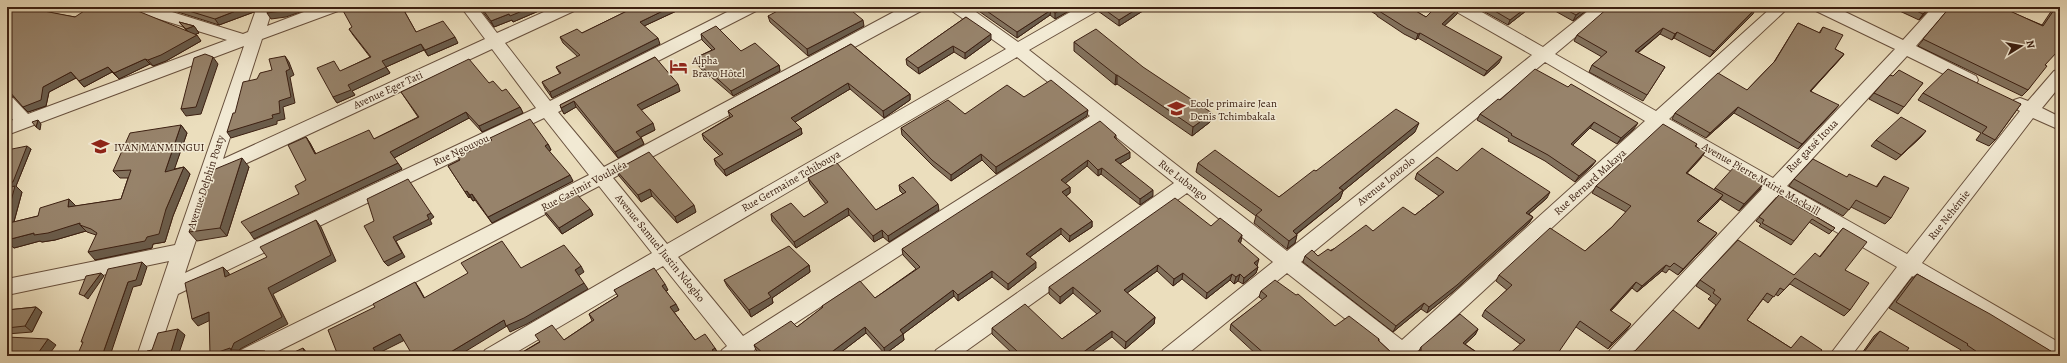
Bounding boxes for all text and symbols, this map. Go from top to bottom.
north arrow [2001,26,2041,66]
text: N [2022,39,2038,50]
place label: Alpha Bravo Hôtel [691,53,745,81]
hotel icon: Alpha Bravo Hôtel [669,56,689,76]
street label: Avenue Eger Tati [350,67,425,113]
place label: Ecole primaire Jean Denis Tchimbakala [1190,96,1277,124]
school or university icon: Ecole primaire Jean Denis Tchimbakala [1167,99,1187,119]
street label: Rue gatsé Itoua [1783,115,1842,176]
street label: Rue Ngouvou [431,130,492,170]
street label: Avenue Delphin Poaty [183,133,228,232]
school or university icon: IVAN MANMINGUI [91,137,111,157]
street label: Avenue Pierre Mairie Mackaill [1698,138,1823,219]
place label: IVAN MANMINGUI [114,140,204,155]
street label: Rue Bernard Makaya [1551,145,1630,219]
street label: Rue Germaine Tchibouya [739,146,844,216]
street label: Avenue Louzolo [1353,153,1419,210]
street label: Rue Lubango [1155,156,1211,204]
street label: Rue Casimir Voulaléa [538,157,630,215]
street label: Rue Nehémie [1925,187,1973,243]
street label: Avenue Samuel Justin Ndogho [611,190,709,306]

